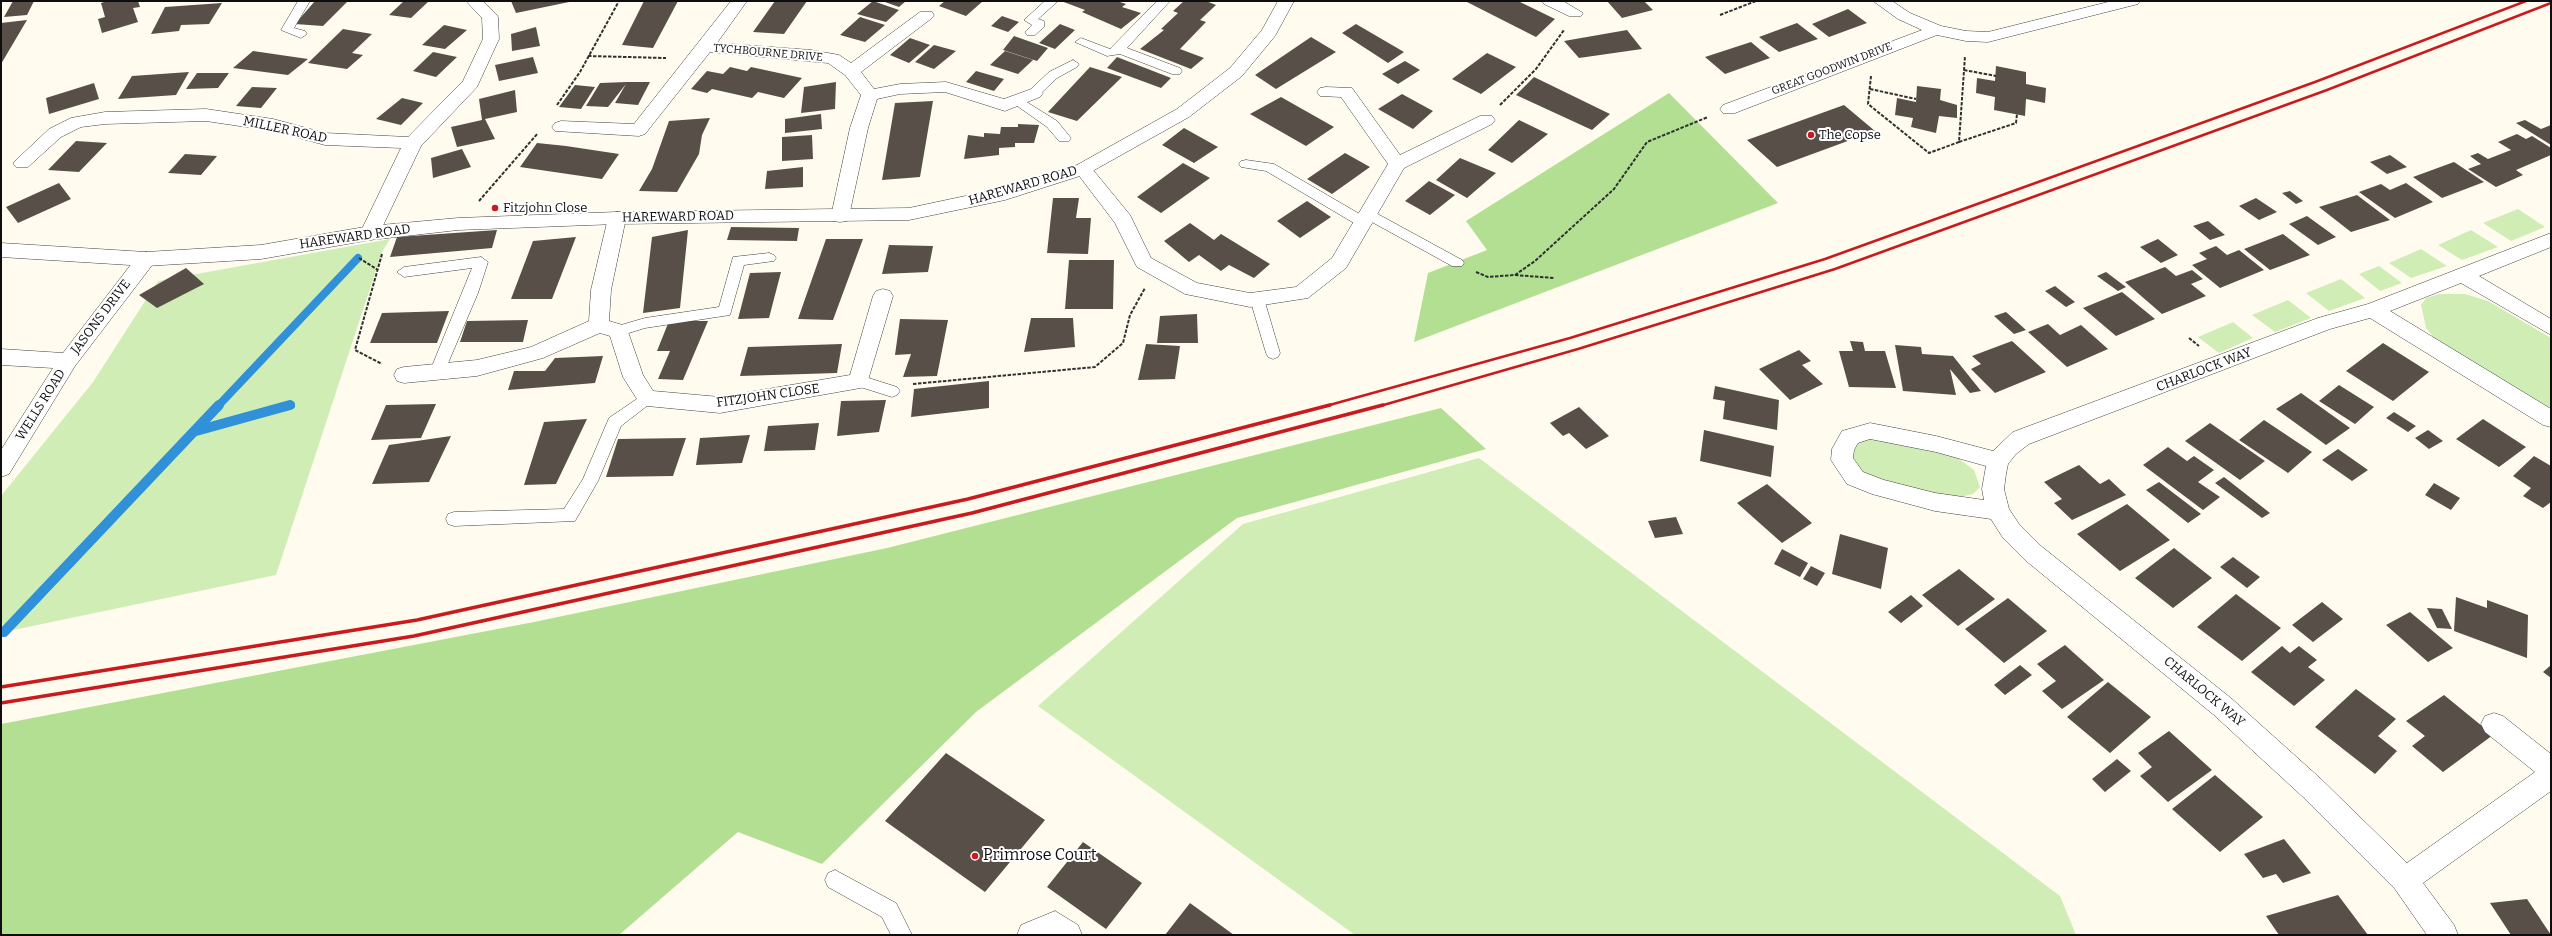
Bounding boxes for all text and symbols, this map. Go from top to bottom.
street label: GREAT GOODWIN DRIVE [1770,40,1894,98]
street label: TYCHBOURNE DRIVE [713,42,823,64]
street label: MILLER ROAD [242,113,328,147]
place label: The Copse [1819,127,1881,143]
marker: The Copse [1806,130,1816,140]
street label: HAREWARD ROAD [967,163,1079,209]
place label: Fitzjohn Close [503,200,587,216]
marker: Fitzjohn Close [490,203,500,213]
street label: HAREWARD ROAD [622,208,734,226]
street label: HAREWARD ROAD [298,221,412,253]
street label: JASONS DRIVE [68,277,134,357]
street label: CHARLOCK WAY [2154,345,2254,395]
street label: WELLS ROAD [13,366,69,444]
street label: FITZJOHN CLOSE [715,381,821,411]
street label: CHARLOCK WAY [2160,654,2248,730]
place label: Primrose Court [983,846,1097,866]
marker: Primrose Court [970,851,980,861]

